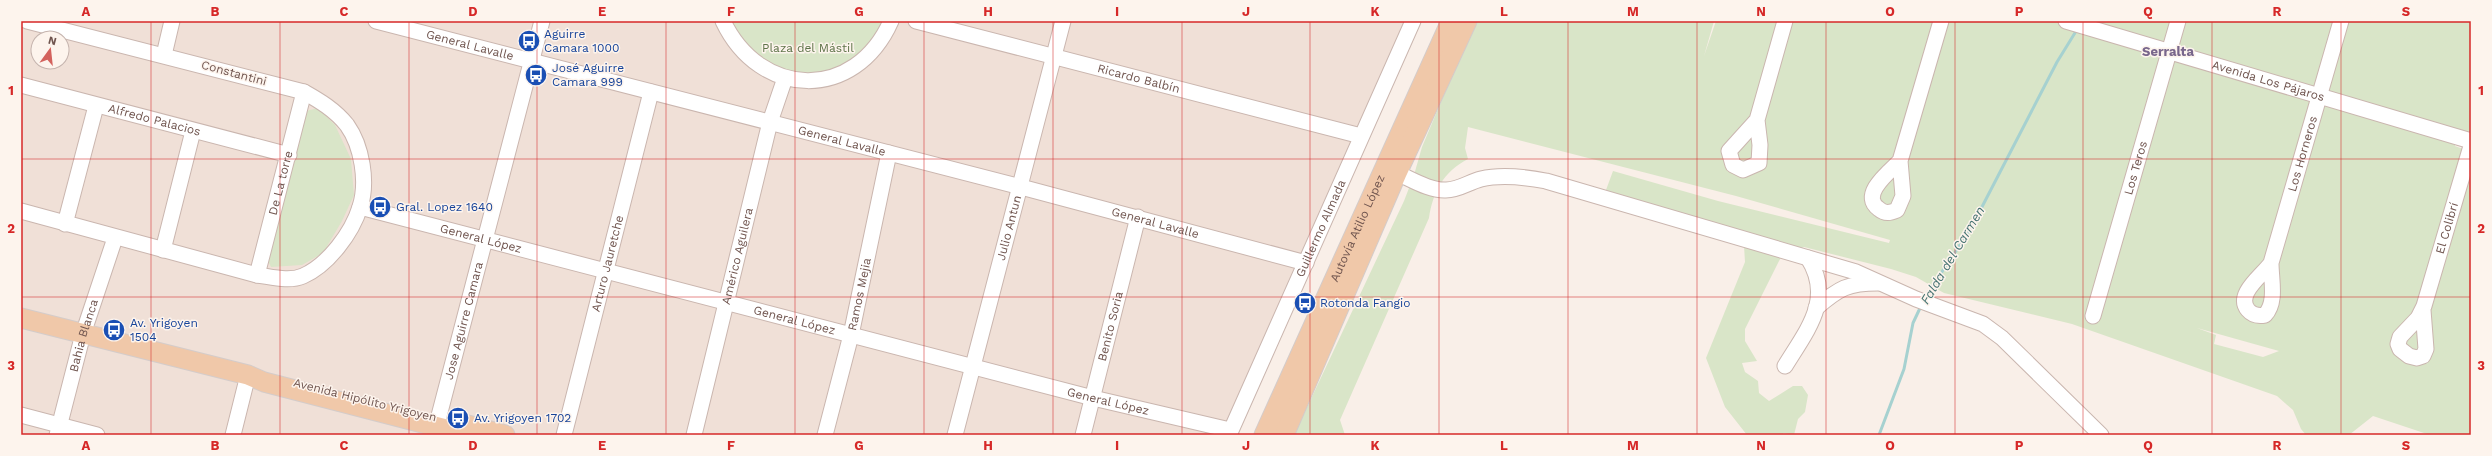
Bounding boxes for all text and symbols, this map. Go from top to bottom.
text: A [82,4,91,19]
text: B [211,4,220,19]
text: C [340,4,349,19]
text: D [468,4,478,19]
text: E [598,4,606,19]
text: F [727,4,735,19]
text: G [854,4,864,19]
text: H [983,4,993,19]
text: I [1115,4,1119,19]
text: J [1242,4,1250,19]
text: K [1370,4,1380,19]
text: L [1500,4,1508,19]
text: M [1627,4,1639,19]
text: N [1756,4,1766,19]
text: O [1885,4,1895,19]
text: P [2015,4,2024,19]
text: Q [2143,4,2153,19]
text: R [2273,4,2282,19]
text: S [2402,4,2411,19]
street label: General Lavalle [425,27,515,63]
place label: Aguirre Camara 1000 [544,27,619,55]
bus stop icon: Aguirre Camara 1000 [516,28,542,54]
north arrow [30,30,70,70]
text: N [47,33,58,48]
park label: Plaza del Mástil [762,41,854,55]
district label: Serralta [2142,44,2194,59]
street label: Constantini [200,58,268,88]
street label: Avenida Los Pájaros [2210,58,2326,104]
place label: José Aguirre Camara 999 [552,61,624,89]
street label: Ricardo Balbín [1096,61,1181,96]
bus stop icon: José Aguirre Camara 999 [523,62,549,88]
text: 1 [8,83,14,98]
text: 1 [2478,83,2484,98]
street label: Alfredo Palacios [107,101,202,139]
street label: Los Horneros [2285,114,2320,193]
street label: General Lavalle [797,123,887,159]
street label: Los Teros [2121,139,2150,197]
street label: De La torre [266,149,296,217]
street label: Autovía Atilio López [1327,172,1388,284]
street label: Guillermo Almada [1293,177,1349,279]
bus stop icon: Gral. Lopez 1640 [367,194,393,220]
street label: Julio Antun [994,194,1024,262]
place label: Gral. Lopez 1640 [396,200,493,214]
street label: El Colibrí [2433,201,2461,256]
water label: Falda del Carmen [1917,203,1988,307]
street label: General Lavalle [1110,204,1201,241]
street label: Américo Aguilera [719,206,756,306]
street label: Arturo Jauretche [589,214,626,313]
text: 2 [7,221,15,236]
street label: General López [439,221,523,256]
text: 2 [2477,221,2485,236]
street label: Ramos Mejia [845,256,874,332]
street label: Jose Aguirre Camara [442,260,486,381]
street label: Benito Soria [1095,290,1126,363]
bus stop icon: Rotonda Fangio [1292,290,1318,316]
place label: Rotonda Fangio [1320,296,1410,310]
street label: Bahia Blanca [67,297,101,373]
street label: General López [752,303,837,338]
place label: Av. Yrigoyen 1504 [130,316,198,344]
bus stop icon: Av. Yrigoyen 1504 [101,317,127,343]
text: 3 [7,358,15,373]
text: 3 [2477,358,2485,373]
street label: Avenida Hipólito Yrigoyen [292,375,438,425]
street label: General López [1066,385,1151,418]
bus stop icon: Av. Yrigoyen 1702 [445,405,471,431]
place label: Av. Yrigoyen 1702 [474,411,571,425]
text: A [82,438,91,453]
text: B [211,438,220,453]
text: C [340,438,349,453]
text: D [468,438,478,453]
text: E [598,438,606,453]
text: F [727,438,735,453]
text: G [854,438,864,453]
text: H [983,438,993,453]
text: I [1115,438,1119,453]
text: J [1242,438,1250,453]
text: K [1370,438,1380,453]
text: L [1500,438,1508,453]
text: M [1627,438,1639,453]
text: N [1756,438,1766,453]
text: O [1885,438,1895,453]
text: P [2015,438,2024,453]
text: Q [2143,438,2153,453]
text: R [2273,438,2282,453]
text: S [2402,438,2411,453]

